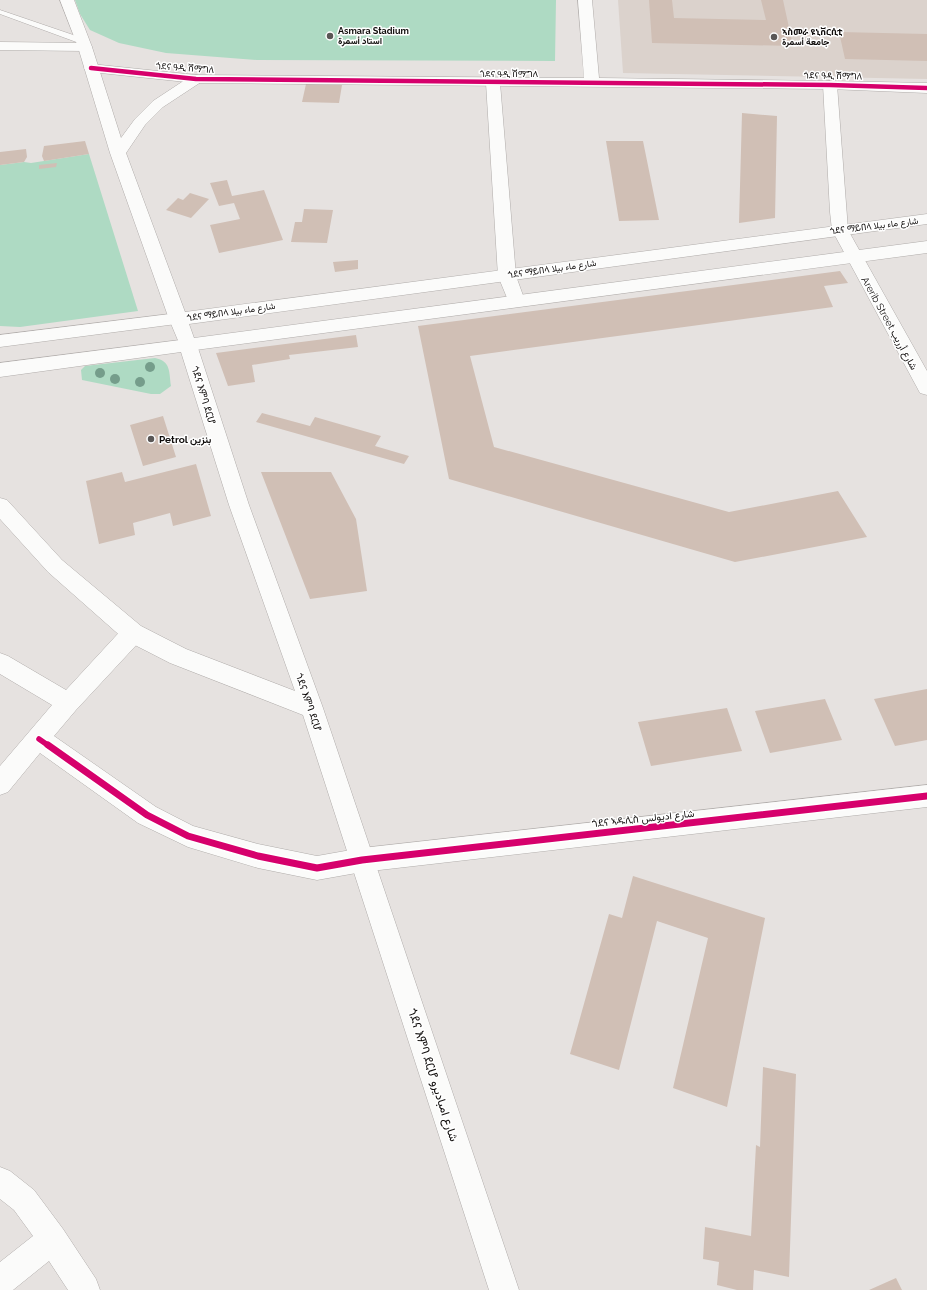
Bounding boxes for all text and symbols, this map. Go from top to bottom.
place label: Asmara Stadium استاد أسمرة [338,26,409,47]
place label: ኣስመራ ዩኒቨርሲቲ جامعة أسمرة [782,27,843,48]
marker: Asmara Stadium استاد أسمرة [325,31,335,41]
marker: ኣስመራ ዩኒቨርሲቲ جامعة أسمرة [769,32,779,42]
street label: ጎደና ዓዲ ሽማግለ [156,61,215,75]
street label: ጎደና ዓዲ ሽማግለ [480,69,539,79]
street label: ጎደና ዓዲ ሽማግለ [804,70,863,82]
street label: ጎደና ማይበላ شارع ماء بيلا [829,216,919,237]
street label: ጎደና ማይበላ شارع ماء بيلا [507,258,597,281]
street label: Arerib Street شارع أرريب [858,275,920,372]
street label: ጎደና ማይበላ شارع ماء بيلا [186,301,276,324]
street label: ጎደና እምባ ደርሆ [189,365,218,426]
marker: Petrol بنزين [146,434,156,444]
place label: Petrol بنزين [159,434,211,446]
street label: ጎደና እምባ ደርሆ [294,672,324,733]
street label: ጎደና ኣዱሊስ شارع اديولس [591,808,695,830]
street label: ጎደና እምባ ደርሆ شارع امباديرو [403,1007,461,1144]

